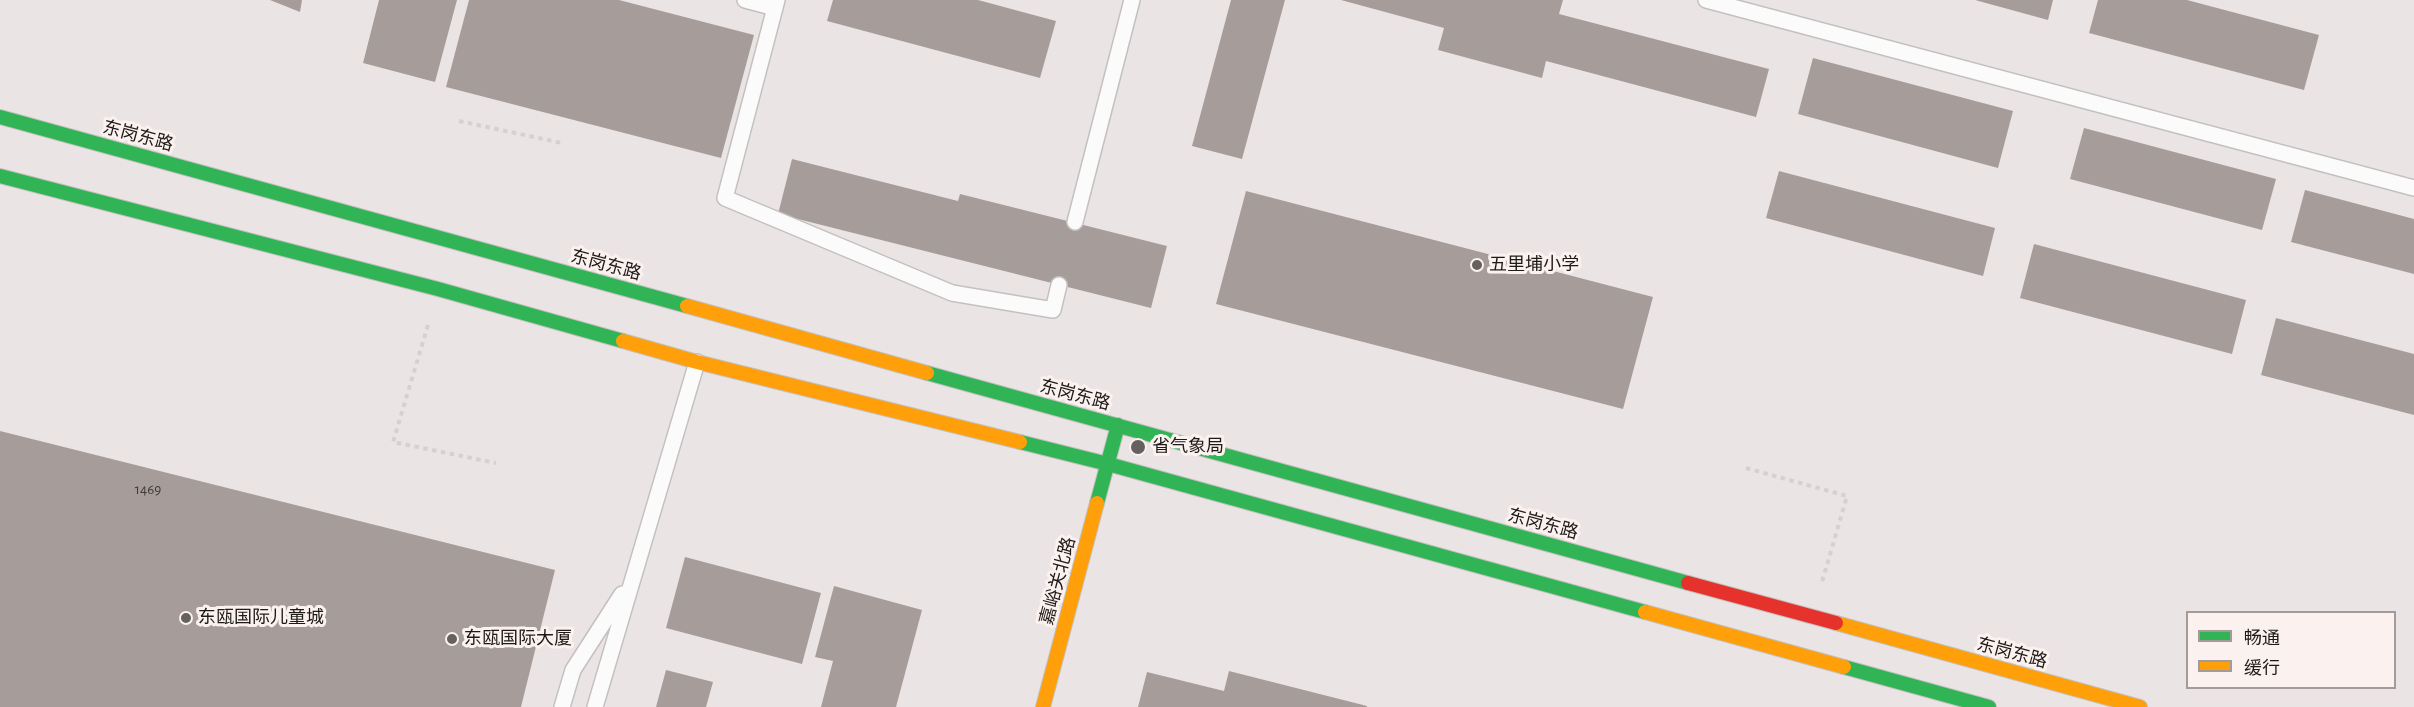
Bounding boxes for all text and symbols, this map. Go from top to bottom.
street label: 东岗东路 [100,116,176,156]
street label: 东岗东路 [568,245,644,285]
place label: 五里埔小学 [1489,254,1579,276]
marker: 五里埔小学 [1470,258,1484,272]
street label: 东岗东路 [1037,375,1113,415]
place label: 省气象局 [1152,436,1224,458]
marker: 省气象局 [1129,438,1147,456]
house number: 1469 [135,480,161,498]
street label: 东岗东路 [1505,504,1581,544]
street label: 嘉峪关北路 [1036,535,1080,627]
place label: 东瓯国际儿童城 [198,607,324,629]
marker: 东瓯国际儿童城 [179,611,193,625]
legend [2186,611,2396,689]
place label: 东瓯国际大厦 [464,628,572,650]
text: 畅通 [2244,630,2280,648]
marker: 东瓯国际大厦 [445,632,459,646]
street label: 东岗东路 [1974,633,2050,673]
text: 缓行 [2244,660,2280,678]

